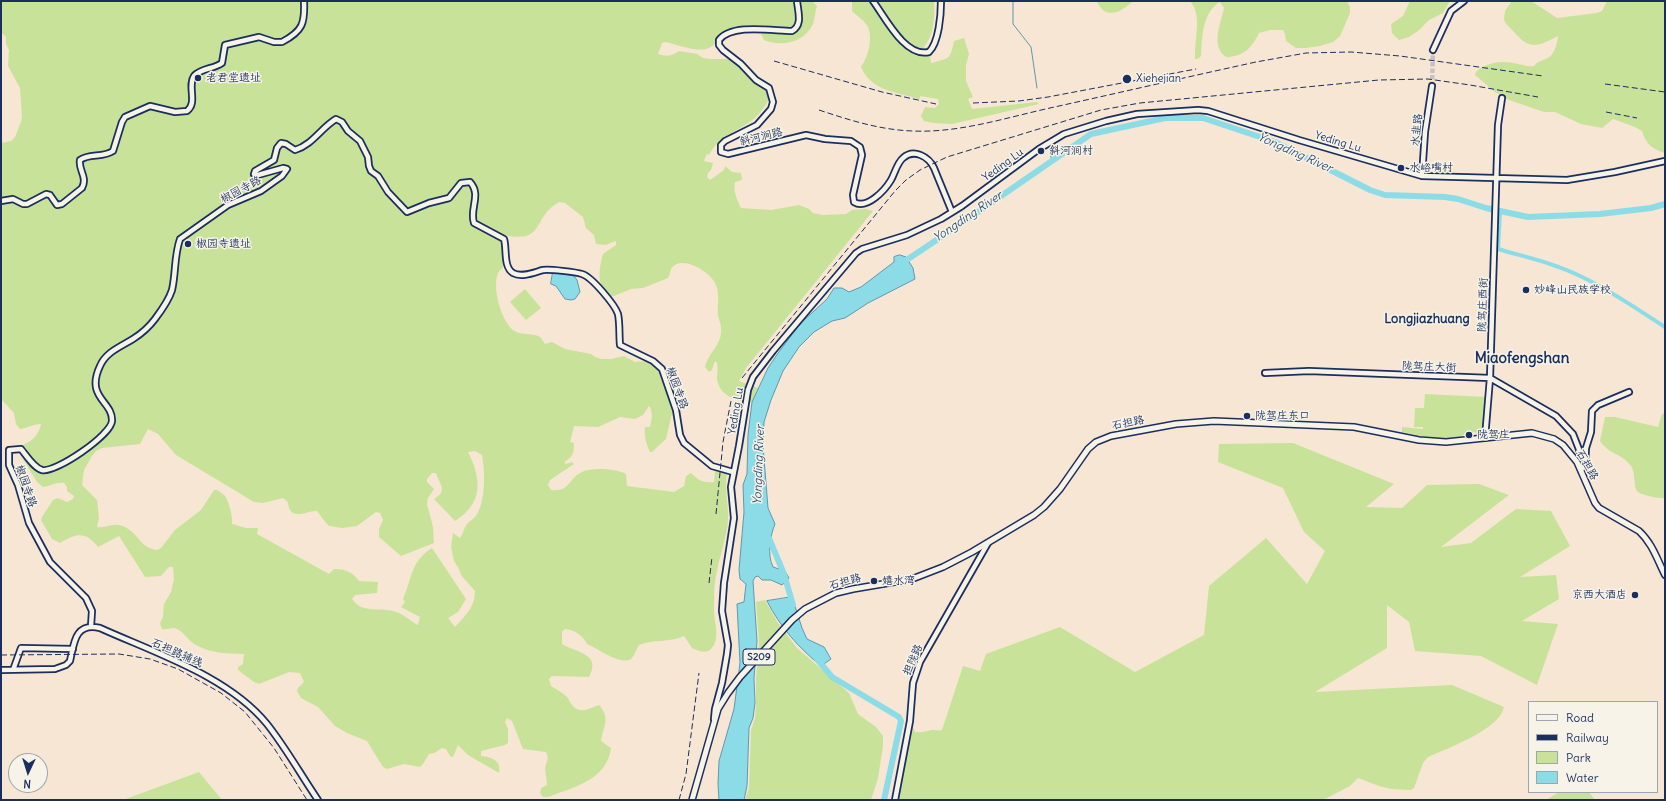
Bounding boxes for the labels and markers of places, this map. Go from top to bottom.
place label: 老君堂遗址 [206,71,261,85]
place label: Xiehejian [1136,72,1181,86]
marker: 老君堂遗址 [193,73,203,83]
marker: Xiehejian [1121,73,1133,85]
place label: 斜河涧村 [1049,144,1093,158]
marker: 斜河涧村 [1036,146,1046,156]
place label: 水峪嘴村 [1409,161,1453,175]
marker: 水峪嘴村 [1396,163,1406,173]
place label: 椒园寺遗址 [196,237,251,251]
marker: 椒园寺遗址 [183,239,193,249]
place label: 妙峰山民族学校 [1534,283,1611,297]
marker: 妙峰山民族学校 [1521,285,1531,295]
place label: 陇驾庄东口 [1255,409,1310,423]
marker: 陇驾庄东口 [1242,411,1252,421]
place label: 陇驾庄 [1477,428,1510,442]
marker: 陇驾庄 [1464,430,1474,440]
place label: 嬉水湾 [882,574,915,588]
marker: 嬉水湾 [869,576,879,586]
place label: 京西大酒店 [1572,588,1627,602]
marker: 京西大酒店 [1630,590,1640,600]

